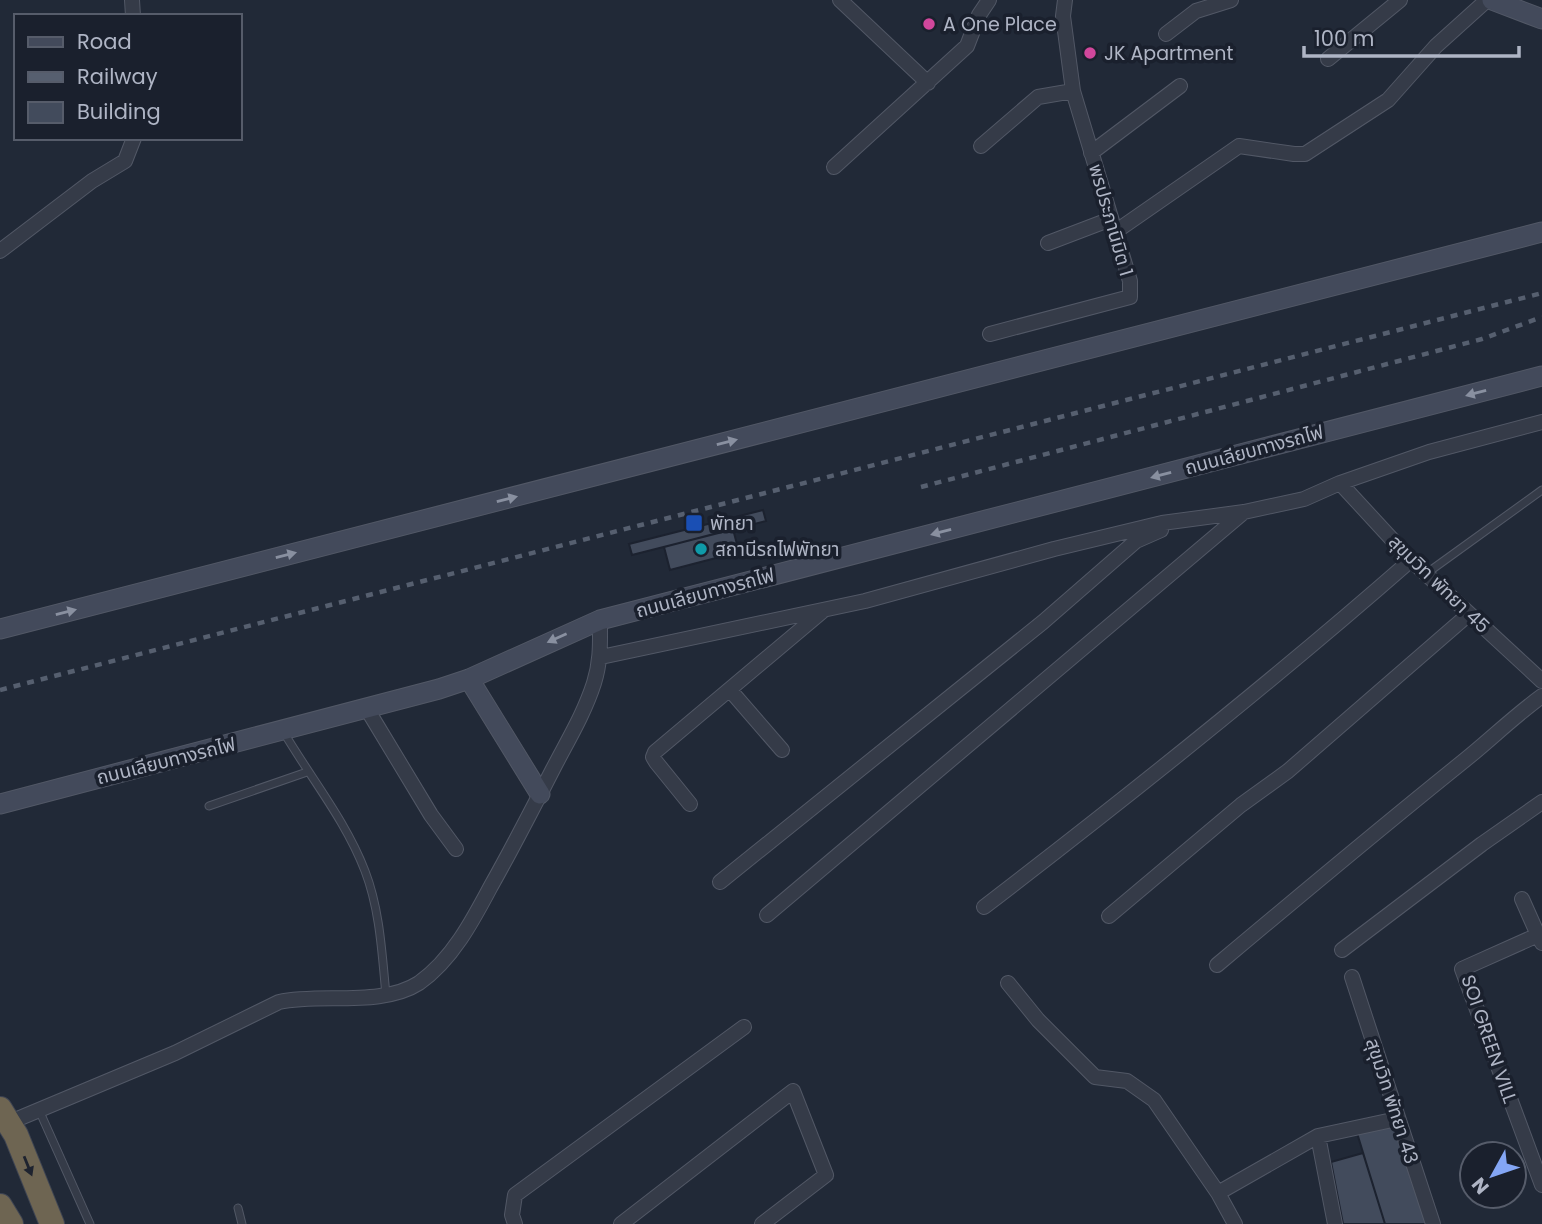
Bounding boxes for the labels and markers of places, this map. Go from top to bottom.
place label: A One Place [943,11,1057,38]
marker: A One Place [921,16,937,32]
place label: JK Apartment [1104,40,1234,67]
marker: JK Apartment [1082,45,1098,61]
place label: พัทยา [710,510,754,537]
marker: พัทยา [684,513,704,533]
place label: สถานีรถไฟพัทยา [715,536,840,563]
marker: สถานีรถไฟพัทยา [693,541,709,557]

